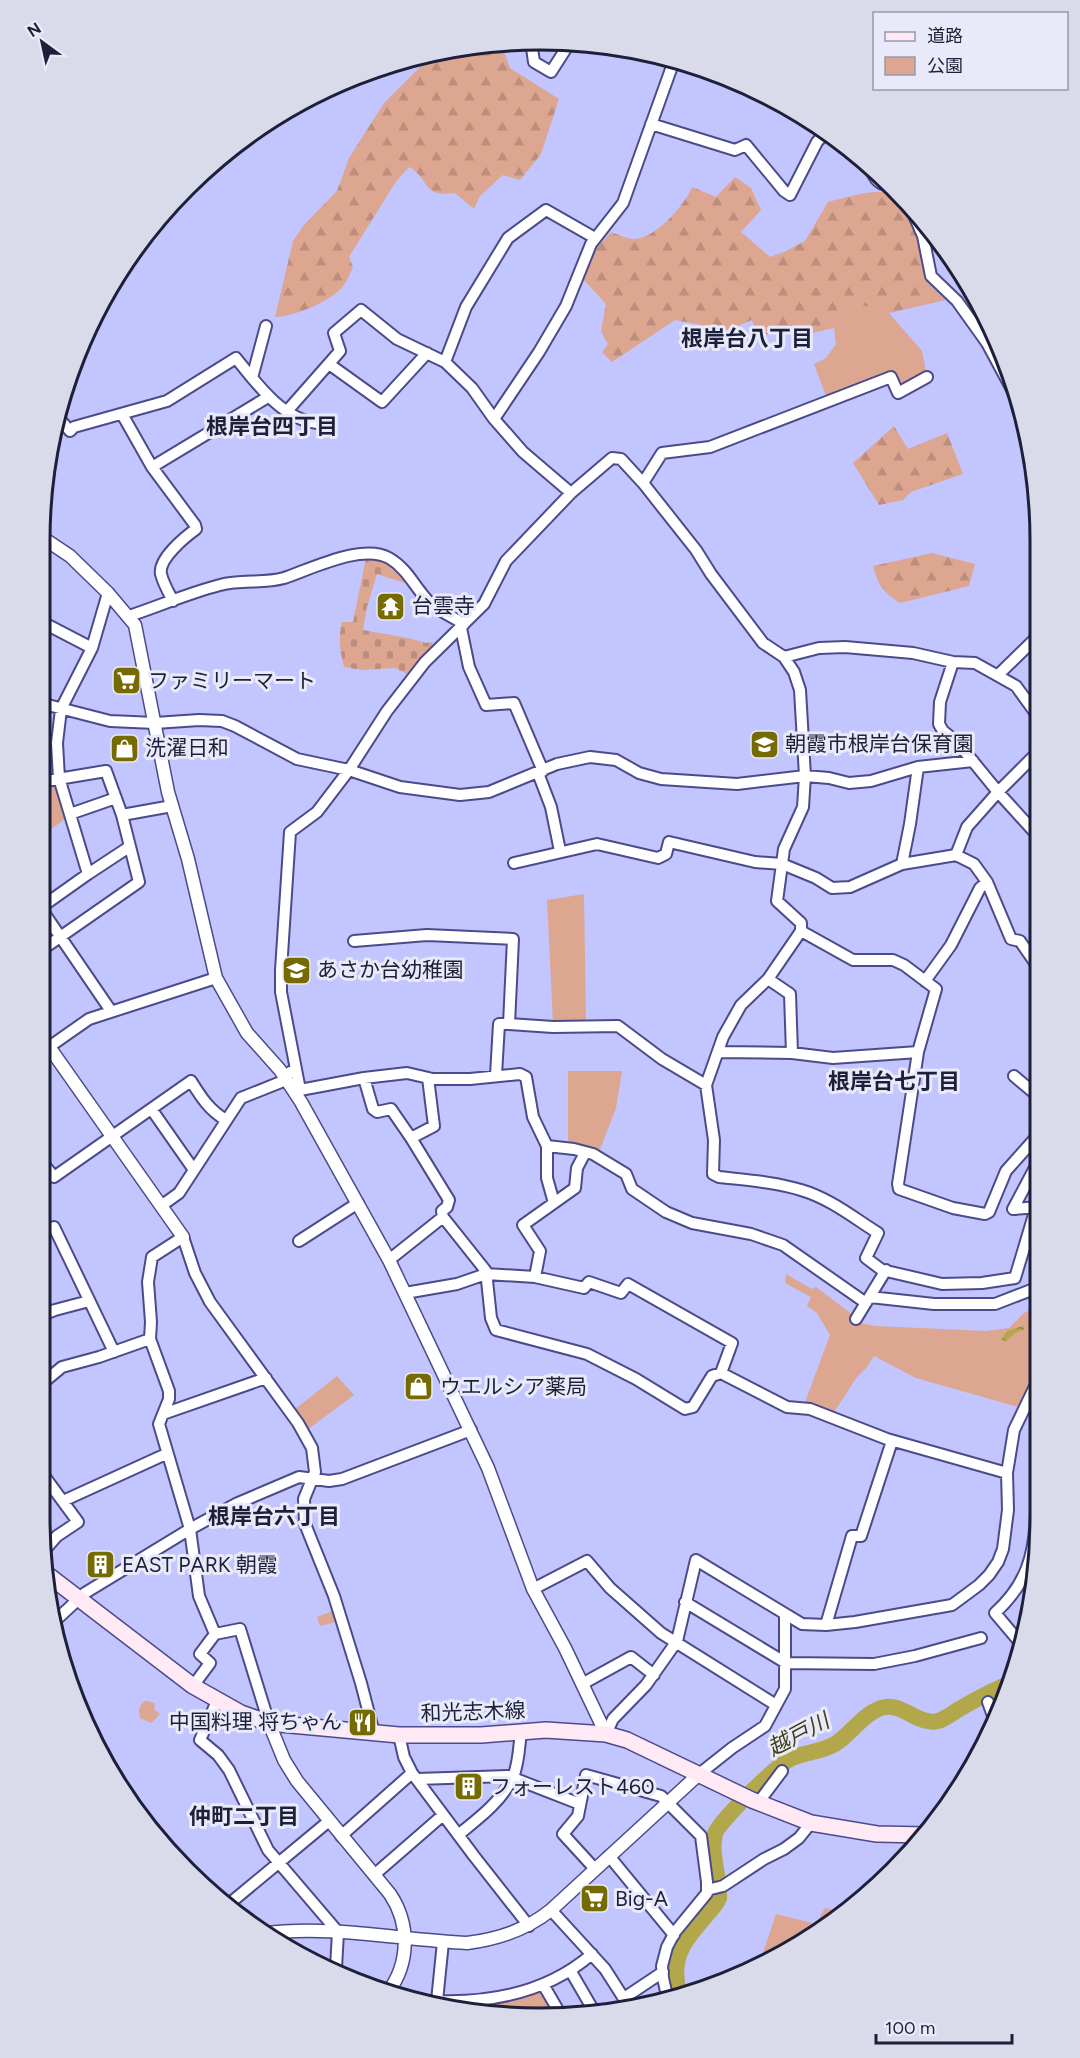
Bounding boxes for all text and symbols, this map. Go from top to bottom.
north arrow [12,12,72,72]
legend [873,12,1068,90]
text: N [24,19,44,41]
text: 道路 [927,25,963,47]
text: 公園 [927,55,963,77]
district label: 根岸台八丁目 [681,325,813,352]
district label: 根岸台四丁目 [206,413,338,440]
temple icon: 台雲寺 [375,590,407,622]
place label: 台雲寺 [412,593,475,618]
supermarket icon: ファミリーマート [111,665,143,697]
place label: ファミリーマート [148,668,316,693]
school or university icon: 朝霞市根岸台保育園 [748,728,780,760]
place label: 朝霞市根岸台保育園 [785,731,974,756]
shop icon: 洗濯日和 [108,732,140,764]
place label: 洗濯日和 [145,735,229,760]
school or university icon: あさか台幼稚園 [280,954,312,986]
place label: あさか台幼稚園 [317,957,464,982]
district label: 根岸台七丁目 [828,1068,960,1095]
shop icon: ウエルシア薬局 [403,1371,435,1403]
place label: ウエルシア薬局 [440,1374,587,1399]
district label: 根岸台六丁目 [208,1503,340,1530]
building icon: EAST PARK 朝霞 [85,1549,117,1581]
place label: EAST PARK 朝霞 [122,1552,278,1577]
street label: 和光志木線 [420,1697,526,1726]
restaurant icon: 中国料理 将ちゃん [347,1706,379,1738]
water label: 越戸川 [763,1706,835,1762]
place label: 中国料理 将ちゃん [169,1709,342,1734]
building icon: フォーレスト460 [453,1771,485,1803]
place label: フォーレスト460 [490,1774,654,1799]
district label: 仲町二丁目 [189,1803,299,1830]
supermarket icon: Big-A [578,1883,610,1915]
place label: Big-A [615,1886,668,1911]
scale bar [876,2007,1012,2045]
text: 100 m [885,2017,935,2039]

